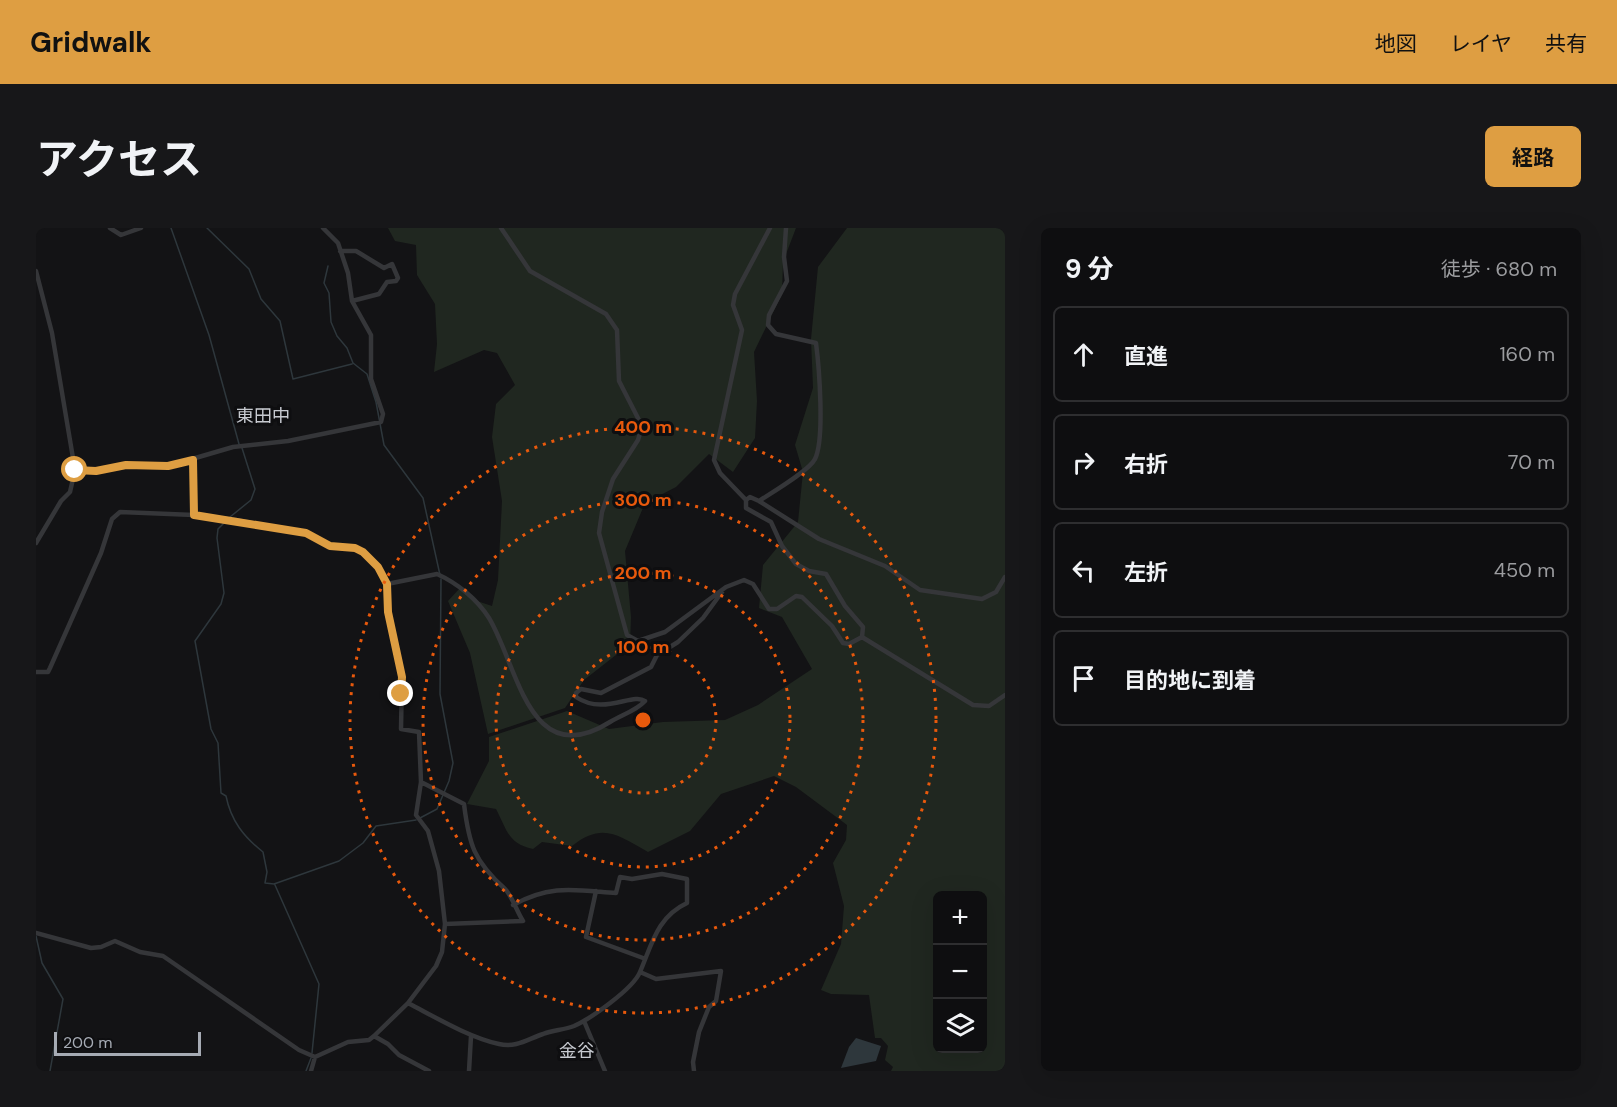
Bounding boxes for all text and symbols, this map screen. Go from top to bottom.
text: Gridwalk [30,24,152,61]
text: 地図 [1375,30,1417,58]
text: レイヤ [1450,30,1512,58]
text: 共有 [1545,30,1587,58]
button: 経路 [1485,126,1581,187]
text: アクセス [36,132,202,187]
text: 9 分 [1065,252,1114,286]
text: 徒歩 · 680 m [1441,256,1557,282]
icon: ahead [1067,338,1100,371]
text: 160 m [1499,341,1555,367]
text: 直進 [1124,342,1168,371]
district label: 東田中 [236,404,290,428]
text: 400 m [614,415,672,439]
icon: right [1067,446,1100,479]
text: 70 m [1508,449,1555,475]
text: 右折 [1124,450,1168,479]
route start [61,456,87,482]
text: 300 m [614,488,672,512]
icon: left [1067,554,1100,587]
text: 450 m [1494,557,1555,583]
text: 左折 [1124,558,1168,587]
text: 200 m [615,561,671,585]
text: 100 m [616,635,670,659]
icon: arrive [1067,662,1100,695]
text: 目的地に到着 [1124,666,1256,695]
route end [387,680,413,706]
centre of rings [633,710,653,730]
map controls [933,891,987,1053]
button: + [933,891,987,945]
button: − [933,945,987,999]
button: layers [933,999,987,1053]
scale bar [54,1029,201,1056]
text: 200 m [63,1032,112,1053]
district label: 金谷 [559,1039,595,1063]

